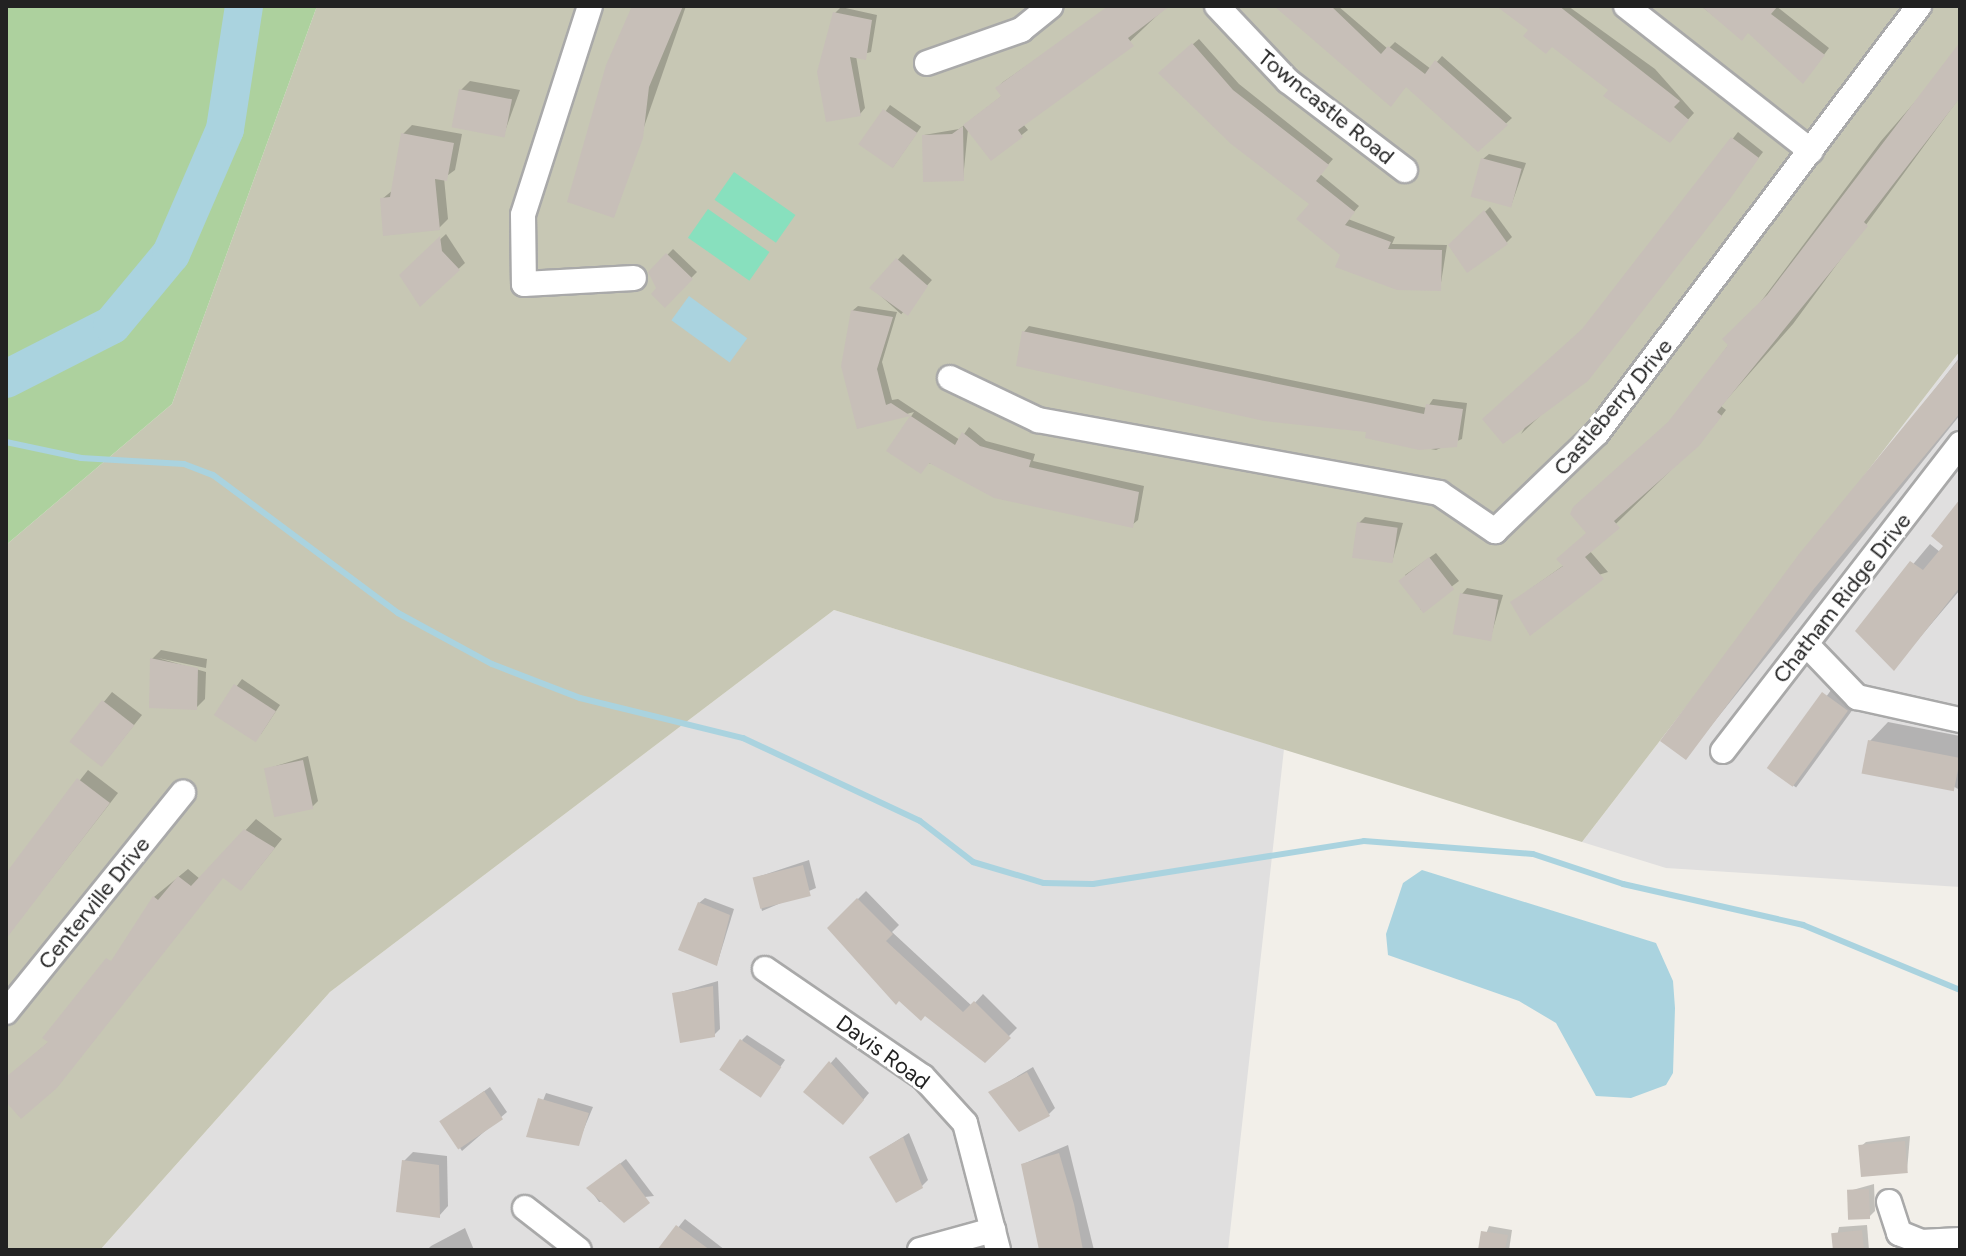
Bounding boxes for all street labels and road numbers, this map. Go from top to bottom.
street label: Towncastle Road [1253,44,1399,170]
street label: Castleberry Drive [1548,333,1678,481]
street label: Chatham Ridge Drive [1767,508,1917,688]
street label: Centerville Drive [33,832,155,974]
street label: Davis Road [831,1009,935,1095]

